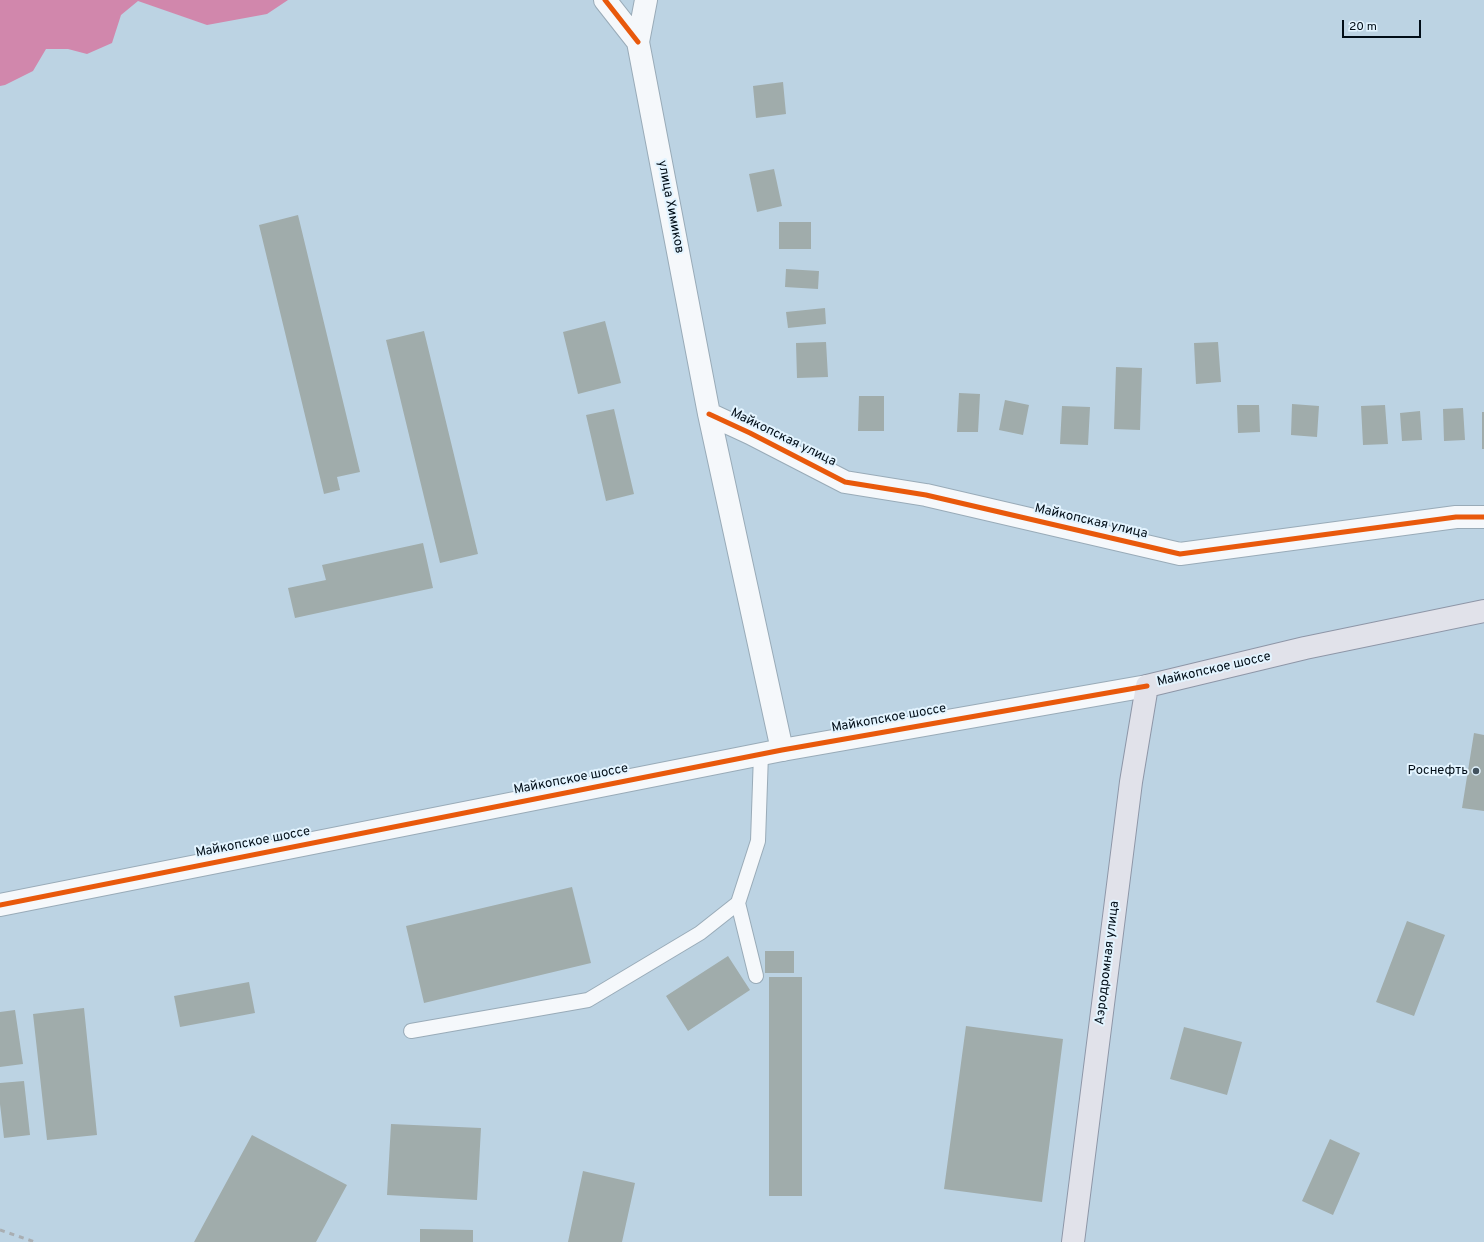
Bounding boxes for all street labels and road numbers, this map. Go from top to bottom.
street label: улица Химиков [653,159,687,255]
street label: Майкопская улица [728,406,838,470]
street label: Майкопская улица [1033,501,1149,543]
street label: Майкопское шоссе [1156,649,1272,691]
street label: Майкопское шоссе [830,701,948,737]
street label: Майкопское шоссе [512,761,630,799]
street label: Майкопское шоссе [194,824,312,862]
street label: Аэродромная улица [1093,900,1123,1026]

